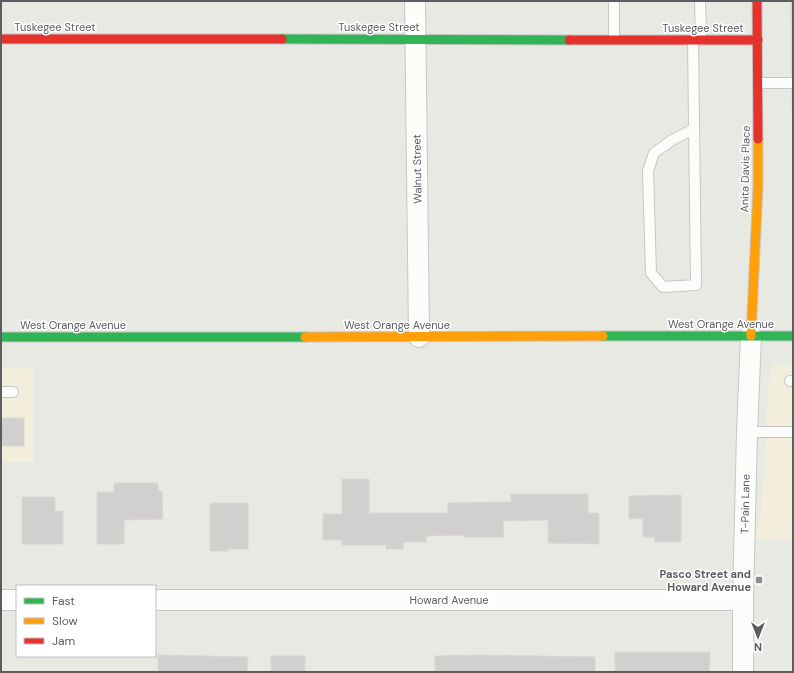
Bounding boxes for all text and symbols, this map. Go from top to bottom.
street label: Tuskegee Street [14,20,96,34]
street label: Tuskegee Street [338,20,420,34]
street label: Tuskegee Street [662,21,744,35]
street label: Anita Davis Place [737,125,753,213]
street label: Walnut Street [409,134,425,204]
street label: West Orange Avenue [668,317,774,331]
street label: West Orange Avenue [20,318,126,332]
street label: West Orange Avenue [344,318,450,332]
street label: T-Pain Lane [737,474,753,534]
place label: Pasco Street and Howard Avenue [660,567,751,594]
marker: Pasco Street and Howard Avenue [754,575,764,585]
legend [16,585,156,657]
text: Fast [52,593,75,609]
street label: Howard Avenue [409,593,489,607]
text: Slow [52,613,78,629]
north arrow [738,617,778,657]
text: Jam [52,633,75,649]
text: N [754,640,762,654]

